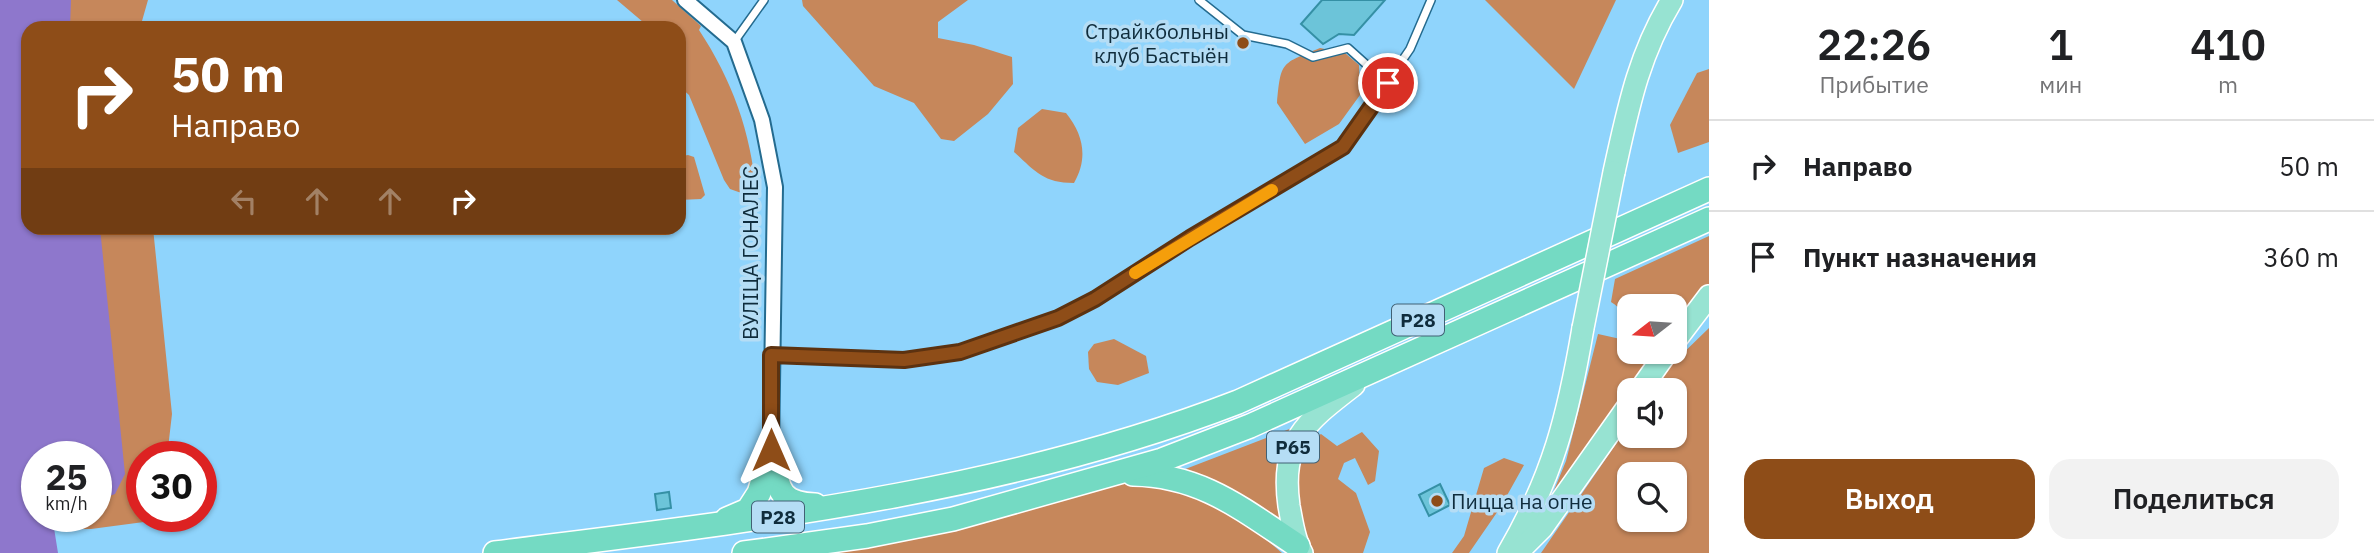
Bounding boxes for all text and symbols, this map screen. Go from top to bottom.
place label: Страйкбольны клуб Бастыён [1085,17,1229,69]
text: 22:26 [1817,17,1931,72]
text: 1 [2048,17,2073,72]
text: 410 [2190,17,2266,72]
marker: Страйкбольны клуб Бастыён [1235,35,1251,51]
text: 50 m [171,42,285,105]
icon: right [56,49,147,140]
pin [1358,53,1418,113]
icon: arrive [1369,64,1407,102]
text: Прибытие [1819,69,1929,99]
text: мин [2039,69,2082,99]
text: m [2218,69,2238,99]
text: Направо [171,104,300,146]
icon: right [1744,147,1782,185]
text: Направо [1803,149,1912,183]
text: 50 m [2279,149,2339,183]
street label: ВУЛІЦА ГОНАЛЕС [736,166,764,340]
icon: left [225,182,263,220]
icon: ahead [298,182,336,220]
icon: ahead [371,182,409,220]
icon: right [444,182,482,220]
icon: arrive [1744,238,1782,276]
text: Пункт назначения [1803,240,2037,274]
text: 360 m [2263,240,2339,274]
north arrow [1617,294,1687,364]
map controls [1617,294,1687,532]
road number: Р28 [1392,304,1444,336]
button: sound [1617,378,1687,448]
position arrow [734,413,808,487]
road number: Р65 [1267,432,1319,462]
speed limit sign: 30 [126,441,217,532]
text: 25 [45,454,88,500]
button: Выход [1744,459,2035,539]
button: Поделиться [2049,459,2339,539]
button: search [1617,462,1687,532]
place label: Пицца на огне [1451,487,1593,515]
text: km/h [45,492,88,515]
marker: Пицца на огне [1429,493,1445,509]
road number: Р28 [752,502,804,532]

